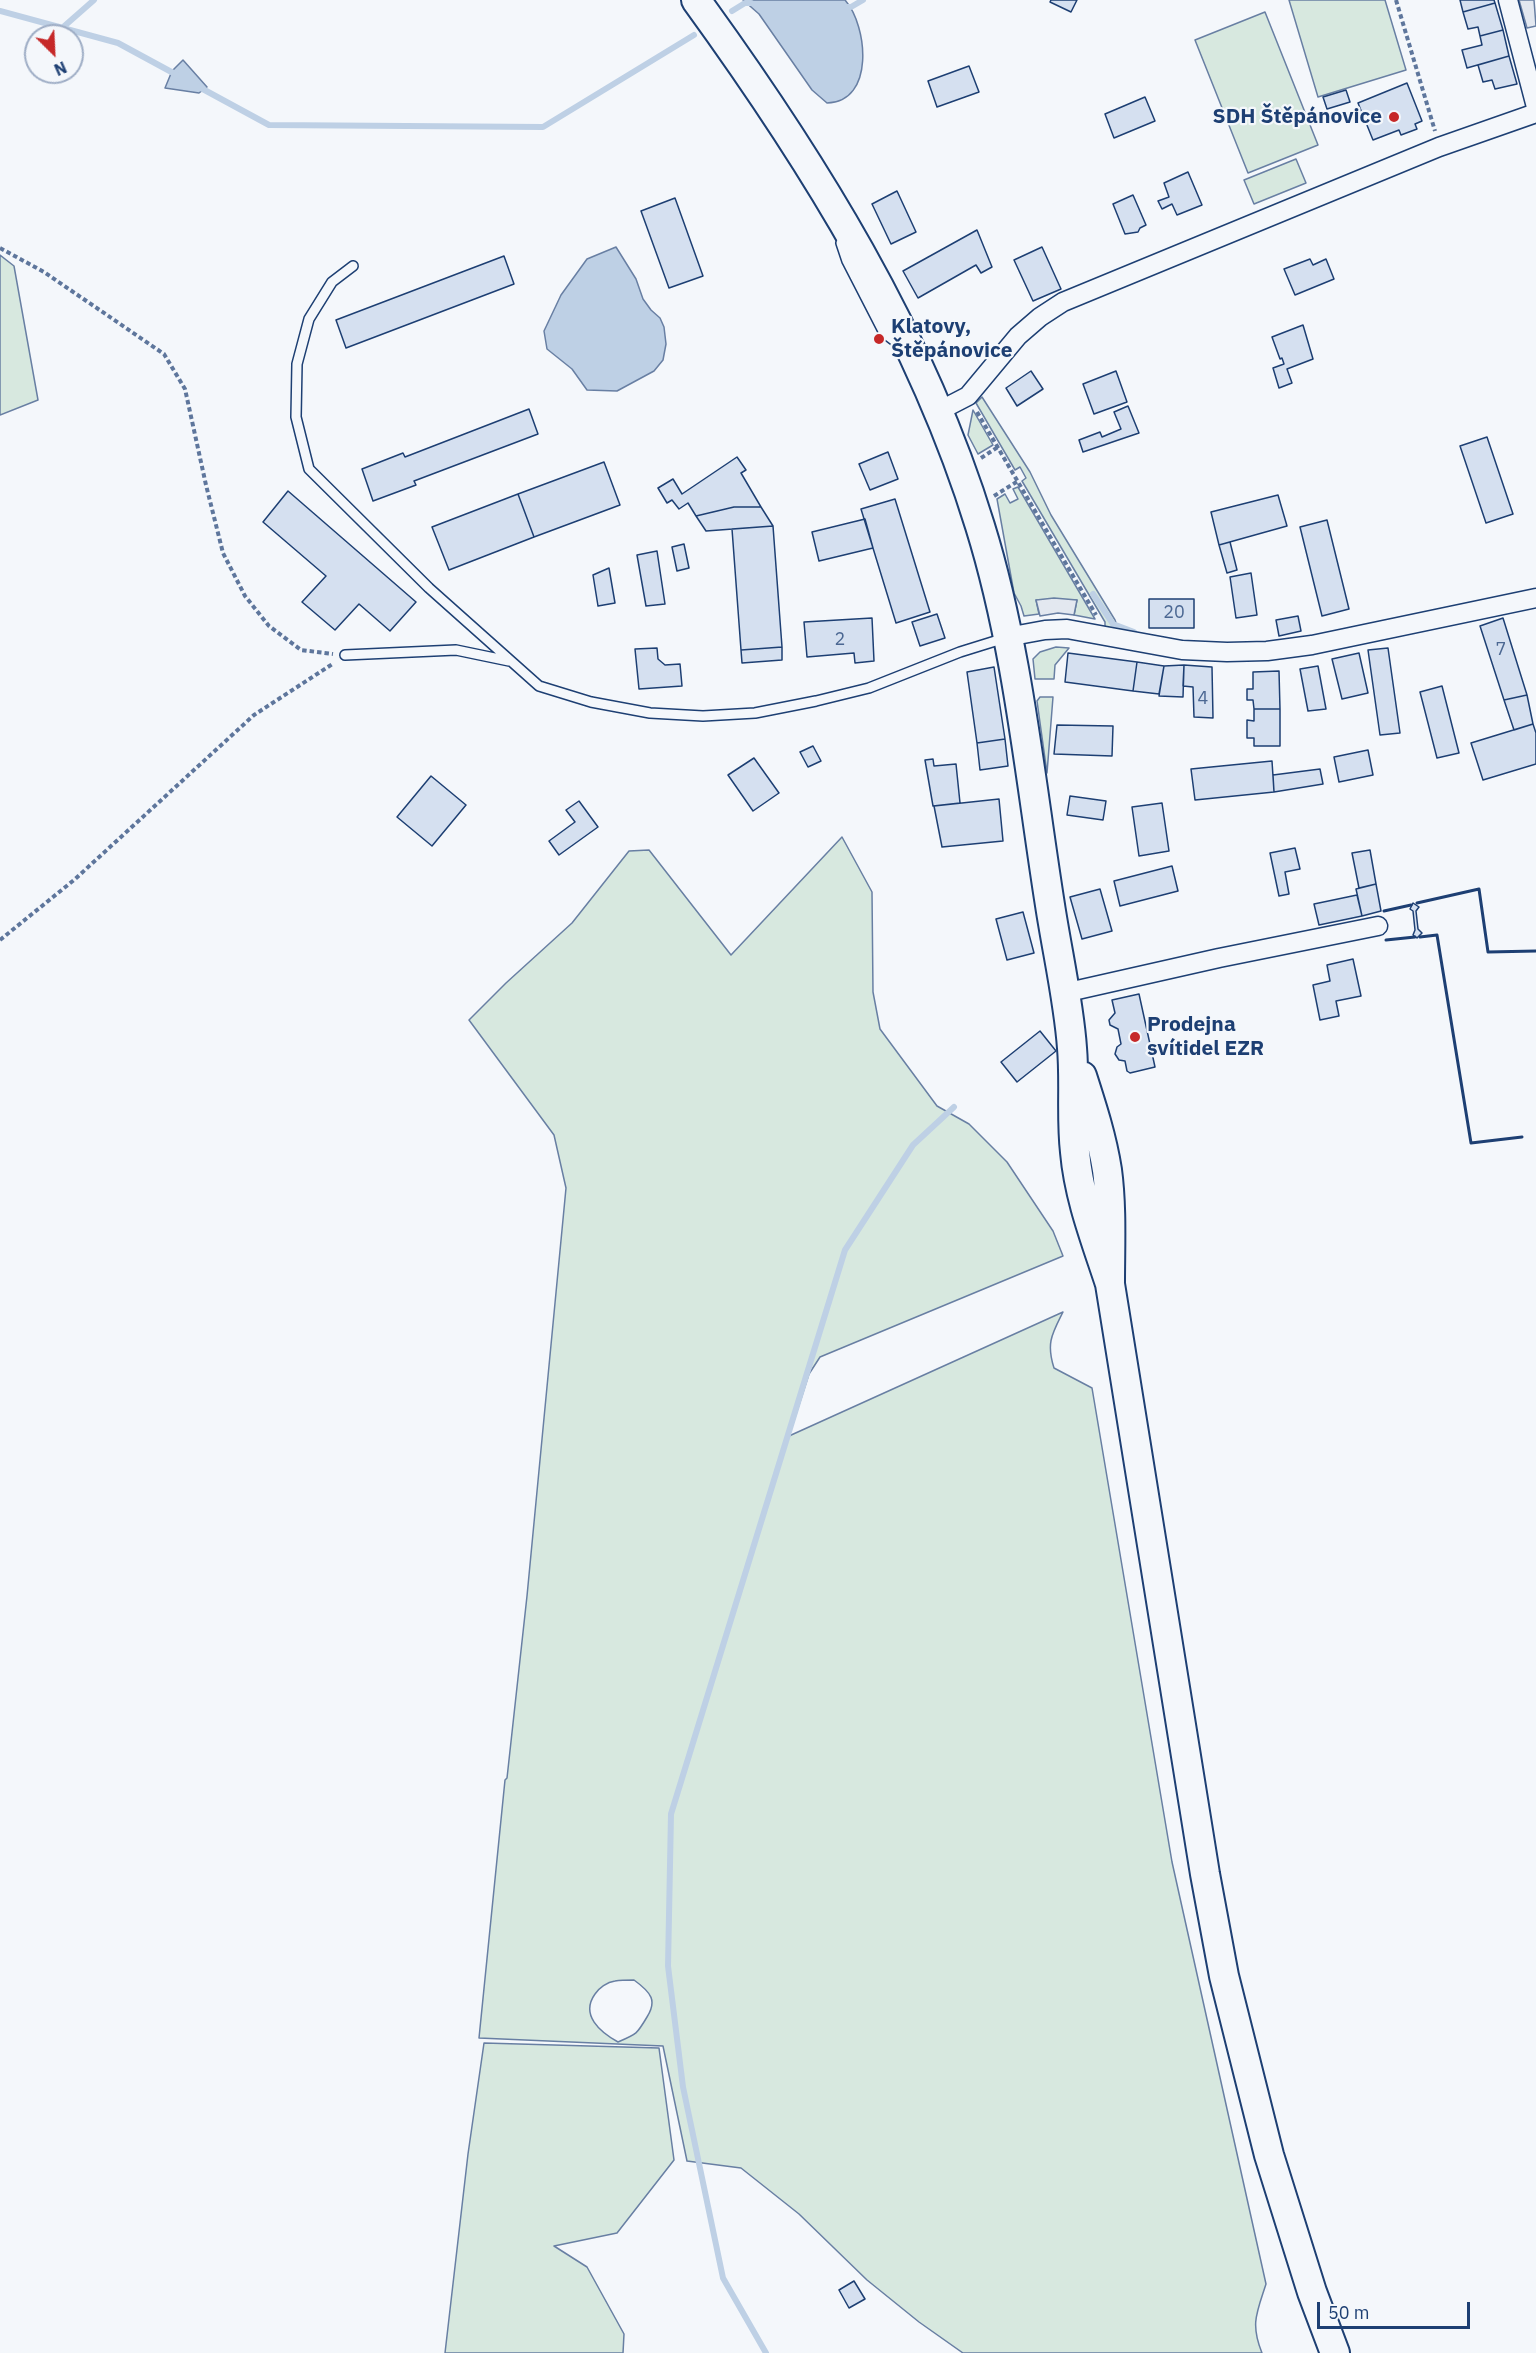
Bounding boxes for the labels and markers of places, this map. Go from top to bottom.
place label: SDH Štěpánovice [1213,104,1382,130]
marker: SDH Štěpánovice [1387,110,1401,124]
place label: Klatovy, Štěpánovice [891,314,1013,364]
marker: Klatovy, Štěpánovice [872,332,886,346]
place label: Prodejna svítidel EZR [1147,1012,1264,1062]
marker: Prodejna svítidel EZR [1128,1030,1142,1044]

